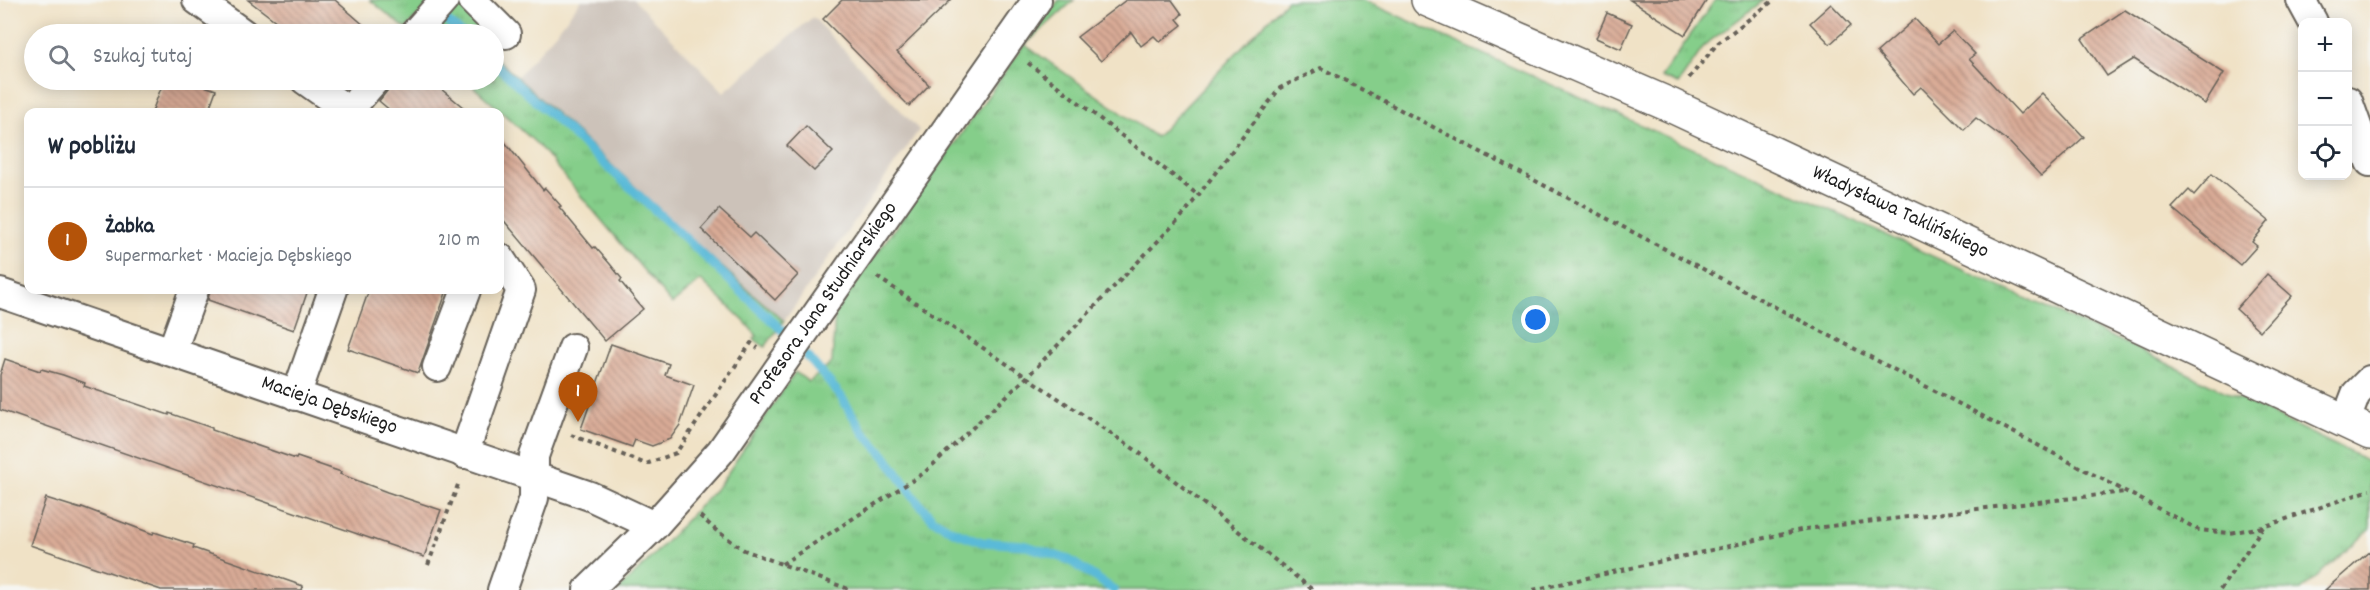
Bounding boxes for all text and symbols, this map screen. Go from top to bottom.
map controls [2298,18,2352,180]
button: + [2298,18,2352,72]
search box [24,24,504,90]
icon: search [45,41,78,74]
text: Szukaj tutaj [93,42,192,73]
button: − [2298,72,2352,126]
button: locate [2298,126,2352,180]
text: W pobliżu [48,129,136,166]
street label: Władysława Taklińskiego [1807,158,1994,267]
street label: Profesora Jana Studniarskiego [742,196,906,412]
text: Żabka [105,212,154,243]
text: 1 [65,227,70,255]
text: 210 m [438,227,480,255]
text: Supermarket · Macieja Dębskiego [105,243,352,271]
your location [1521,305,1550,334]
street label: Macieja Dębskiego [257,369,401,444]
pin: 1 [558,372,598,422]

